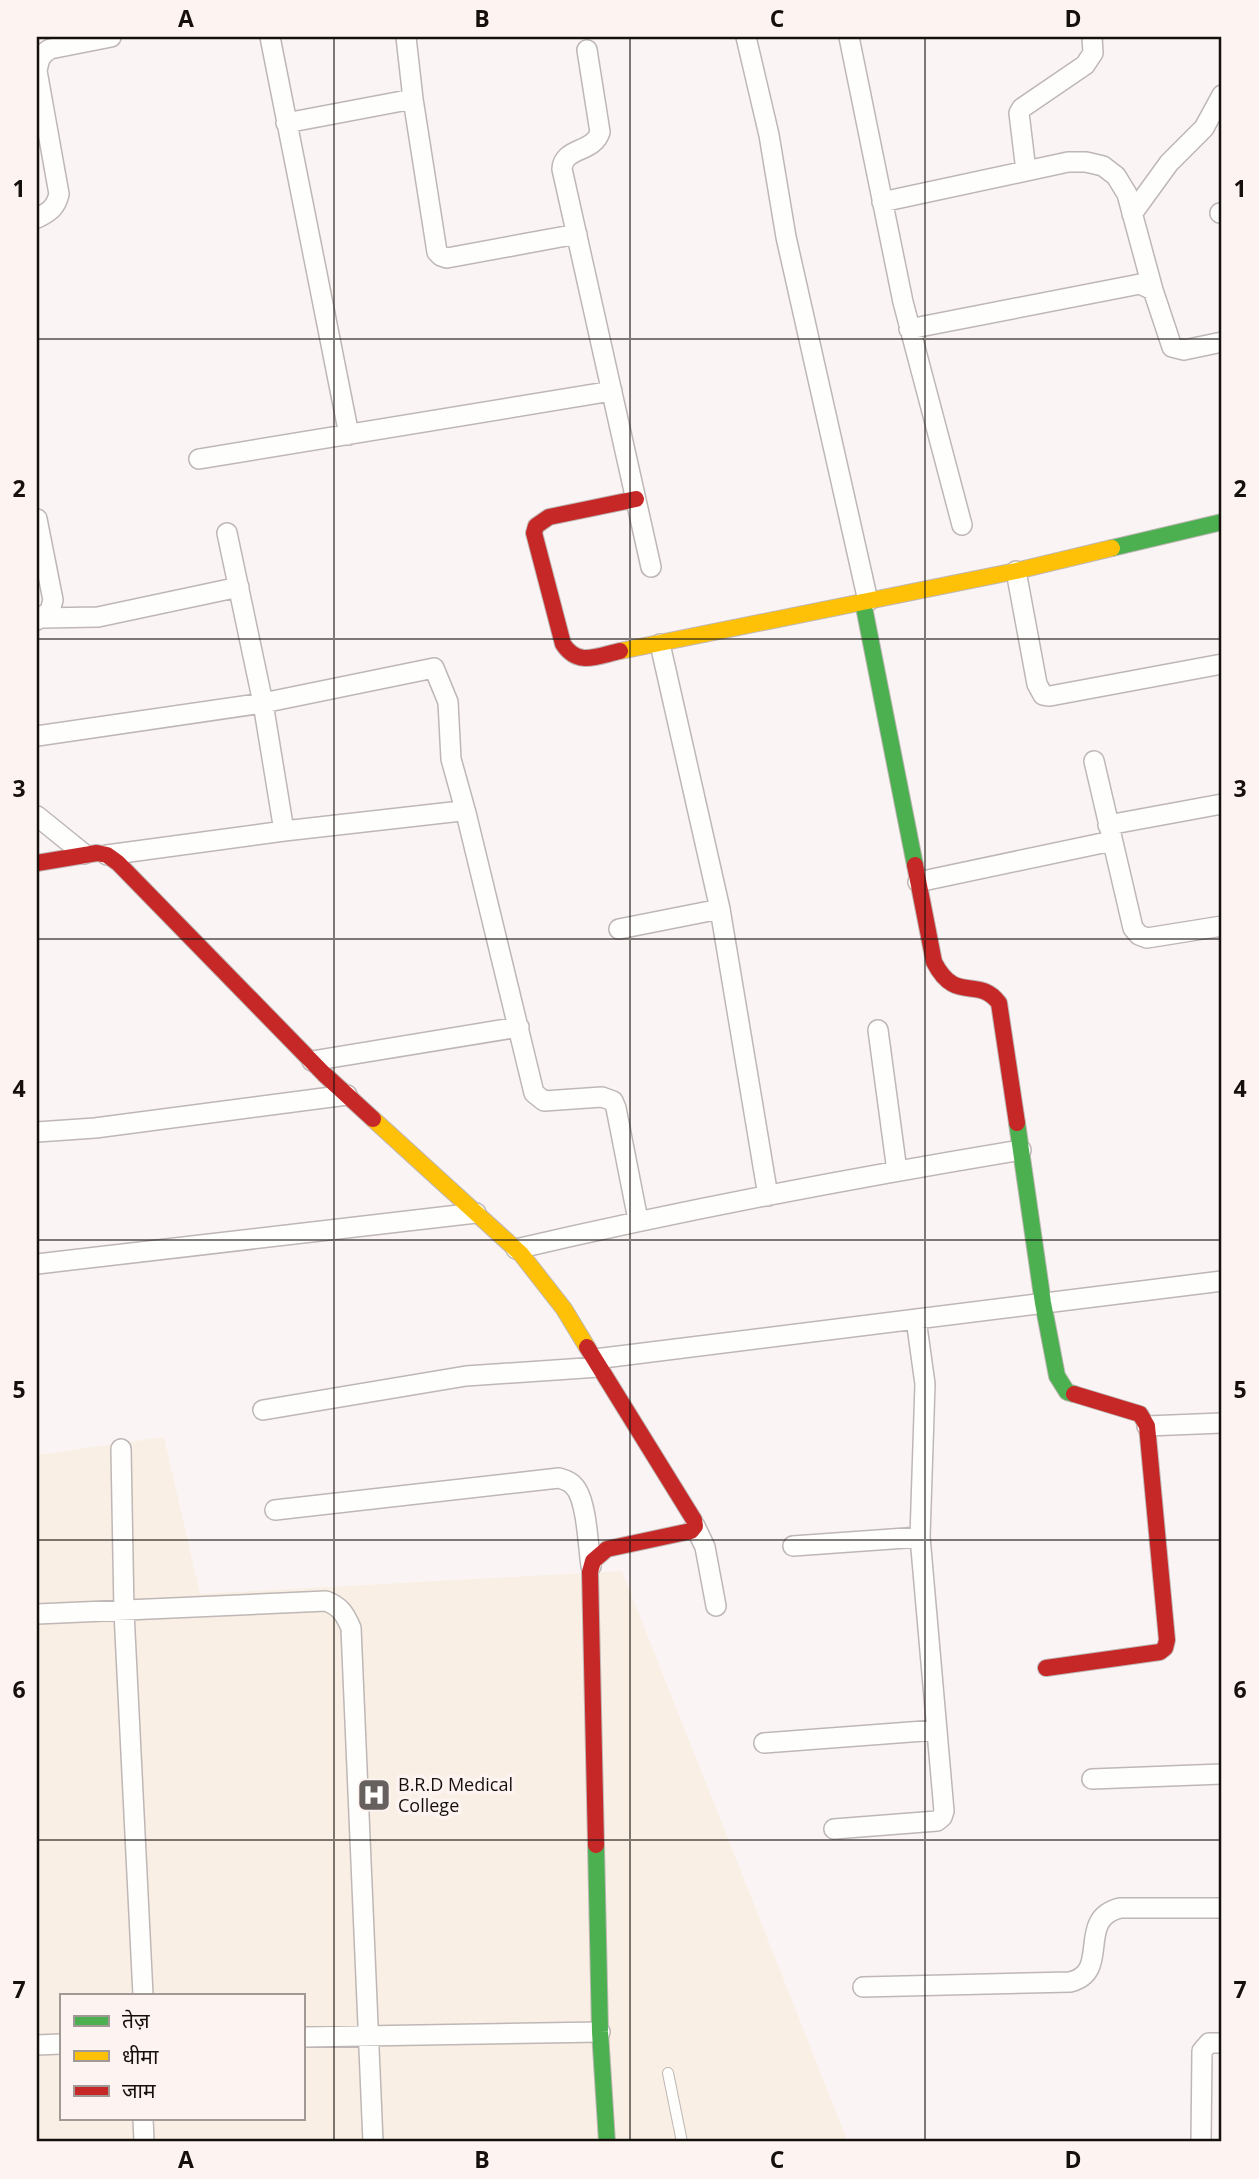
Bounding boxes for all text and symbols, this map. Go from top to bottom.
text: A [178,2,194,34]
text: B [474,2,490,34]
text: C [770,2,784,34]
text: D [1064,2,1082,34]
text: 1 [12,172,26,204]
text: 1 [1233,172,1247,204]
text: 2 [12,472,26,504]
text: 2 [1233,472,1247,504]
text: 3 [12,772,26,804]
text: 3 [1233,772,1247,804]
text: 4 [12,1072,26,1104]
text: 4 [1233,1072,1247,1104]
text: 5 [12,1373,26,1405]
text: 5 [1233,1373,1247,1405]
text: 6 [12,1673,26,1705]
text: 6 [1233,1673,1247,1705]
place label: B.R.D Medical College [398,1772,513,1817]
hospital icon: B.R.D Medical College [355,1776,393,1814]
text: 7 [12,1973,26,2005]
text: 7 [1233,1973,1247,2005]
legend [60,1994,304,2120]
text: तेज़ [122,2006,150,2034]
text: धीमा [122,2042,159,2070]
text: जाम [122,2076,156,2104]
text: A [178,2143,194,2175]
text: B [474,2143,490,2175]
text: C [770,2143,784,2175]
text: D [1064,2143,1082,2175]

